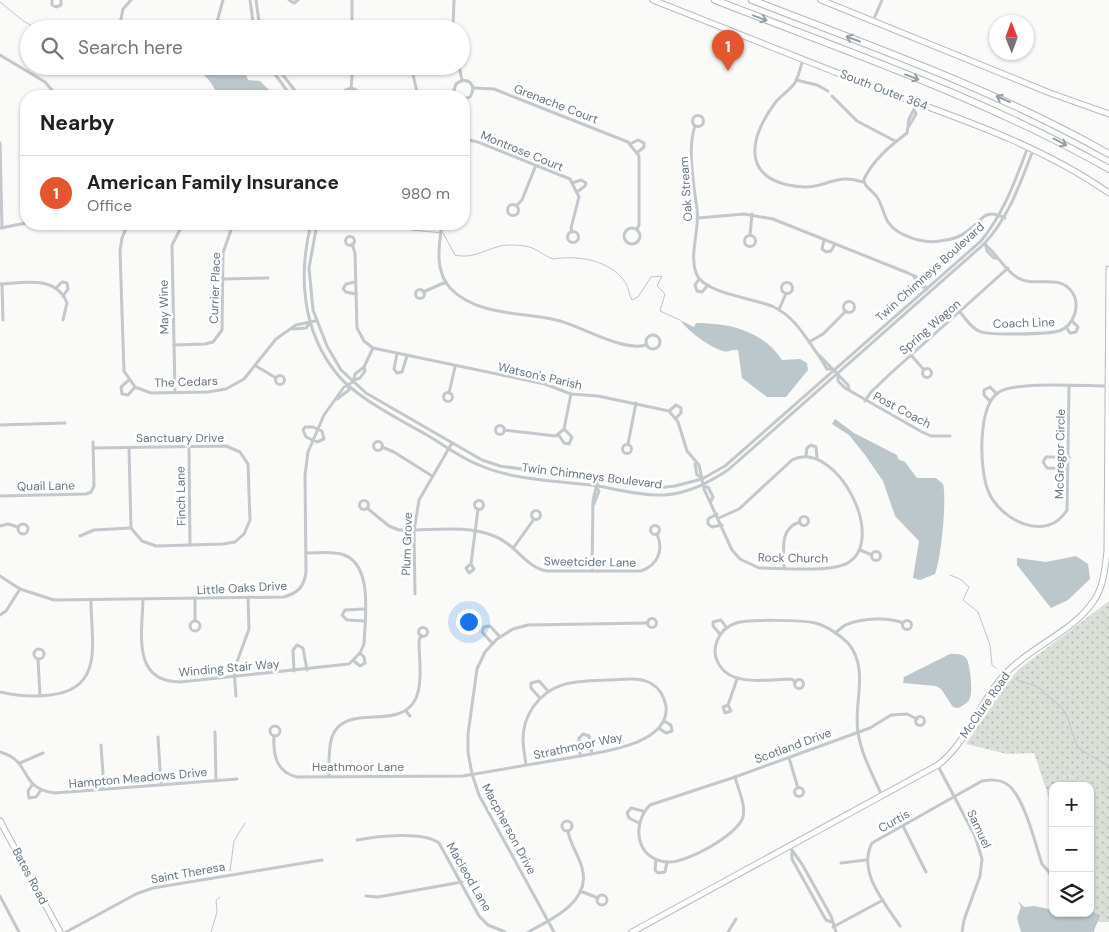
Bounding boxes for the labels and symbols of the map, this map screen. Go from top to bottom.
one-way arrow [752,13,767,23]
north arrow [989,15,1034,60]
pin: 1 [712,30,744,71]
one-way arrow [845,34,861,43]
street label: South Outer 364 [838,66,930,114]
one-way arrow [904,72,919,82]
street label: Grenache Court [512,81,601,128]
one-way arrow [996,94,1011,104]
street label: Montrose Court [478,127,566,175]
one-way arrow [1052,138,1067,147]
street label: Oak Stream [676,156,696,222]
street label: Twin Chimneys Boulevard [872,219,988,325]
street label: Currier Place [206,252,224,324]
street label: May Wine [156,279,172,334]
street label: Spring Wagon [896,296,964,358]
street label: Coach Line [993,314,1055,332]
street label: Watson's Parish [496,359,584,394]
street label: The Cedars [154,373,218,391]
street label: Post Coach [870,388,934,432]
street label: McGregor Circle [1051,409,1069,499]
street label: Sanctuary Drive [136,430,224,446]
street label: Twin Chimneys Boulevard [521,459,663,493]
street label: Finch Lane [172,466,190,526]
street label: Quail Lane [17,477,75,495]
street label: Plum Grove [398,512,416,576]
street label: Rock Church [758,549,828,567]
street label: Sweetcider Lane [544,553,636,571]
street label: Little Oaks Drive [196,578,288,598]
your location [456,609,482,635]
street label: Winding Stair Way [178,656,280,680]
street label: McClure Road [956,669,1014,741]
street label: Scotland Drive [752,725,834,767]
street label: Strathmoor Way [532,729,624,763]
street label: Heathmoor Lane [312,759,404,775]
street label: Hampton Meadows Drive [68,764,208,792]
street label: Macpherson Drive [478,781,540,877]
street label: Curtis [875,806,913,836]
street label: Samuel [963,807,995,851]
street label: Macleod Lane [443,839,495,915]
street label: Bates Road [8,845,52,907]
street label: Saint Theresa [150,859,226,887]

